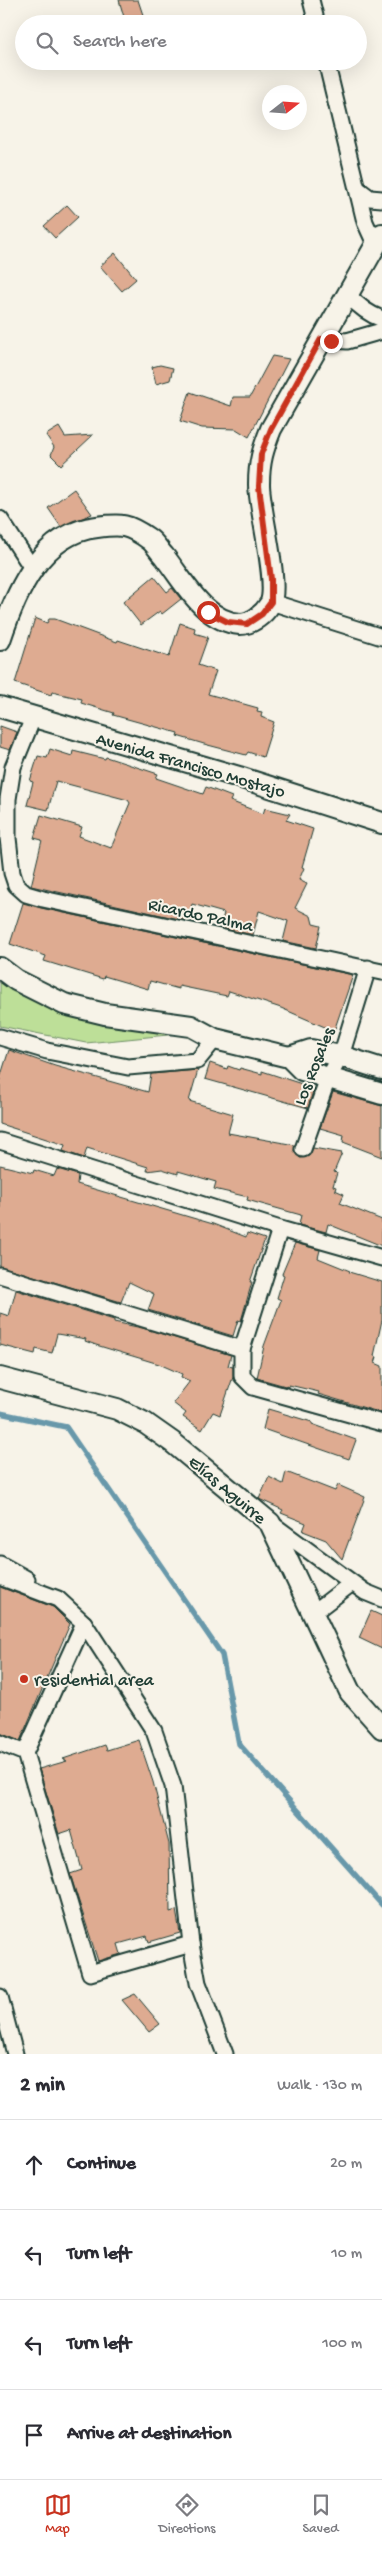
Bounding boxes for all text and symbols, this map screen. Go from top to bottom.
search box [15,15,367,70]
icon: search [33,29,61,57]
text: Search here [73,31,167,54]
north arrow [262,85,307,130]
route end [320,330,343,353]
route start [197,601,220,624]
street label: Avenida Francisco Mostajo [93,729,287,804]
street label: Ricardo Palma [146,895,256,938]
street label: Los Rosales [290,1024,341,1109]
street label: Elías Aguirre [183,1452,270,1530]
place label: residential area [34,1671,155,1692]
marker: residential area [18,1673,30,1685]
text: 2 min [20,2074,65,2099]
text: Walk · 130 m [277,2077,362,2096]
icon: ahead [20,2151,48,2179]
text: Continue [67,2153,136,2176]
text: 20 m [330,2155,362,2174]
icon: left [20,2241,48,2269]
text: Turn left [67,2243,131,2266]
text: 10 m [331,2245,362,2264]
icon: left [20,2331,48,2359]
text: Turn left [67,2333,131,2356]
text: 100 m [322,2335,362,2354]
icon: arrive [20,2421,48,2449]
text: Arrive at destination [67,2423,231,2446]
tab: Map [44,2491,72,2538]
tab: Directions [159,2491,216,2538]
tab: Saved [303,2491,338,2538]

